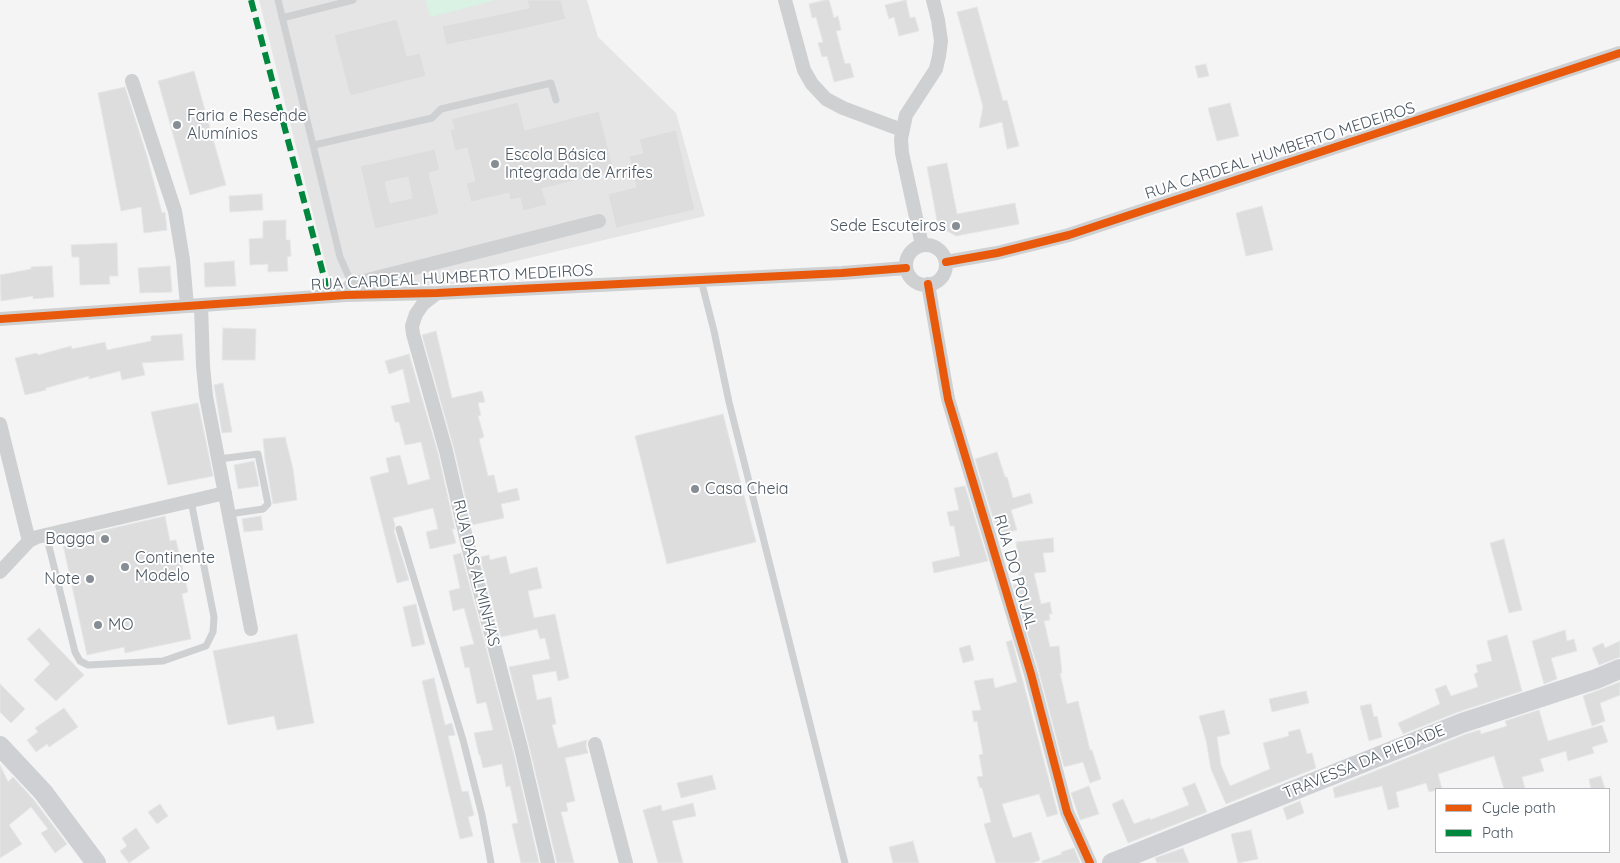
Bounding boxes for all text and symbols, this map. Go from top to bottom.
street label: RUA CARDEAL HUMBERTO MEDEIROS [1143,98,1417,204]
place label: Faria e Resende Alumínios [187,106,307,144]
marker: Faria e Resende Alumínios [171,119,183,131]
place label: Escola Básica Integrada de Arrifes [505,145,653,183]
marker: Escola Básica Integrada de Arrifes [489,158,501,170]
place label: Sede Escuteiros [830,216,946,236]
marker: Sede Escuteiros [950,220,962,232]
street label: RUA CARDEAL HUMBERTO MEDEIROS [310,261,594,295]
place label: Casa Cheia [705,479,789,499]
marker: Casa Cheia [689,483,701,495]
street label: RUA DAS ALMINHAS [448,498,504,648]
street label: RUA DO POIJAL [989,512,1041,632]
place label: Bagga [45,529,95,549]
marker: Bagga [99,533,111,545]
place label: Continente Modelo [135,548,215,586]
marker: Continente Modelo [119,561,131,573]
place label: Note [44,569,80,589]
marker: Note [84,573,96,585]
place label: MO [108,615,133,635]
marker: MO [92,619,104,631]
street label: TRAVESSA DA PIEDADE [1280,721,1448,803]
legend [1435,788,1610,853]
text: Cycle path [1482,798,1556,817]
text: Path [1482,823,1514,842]

